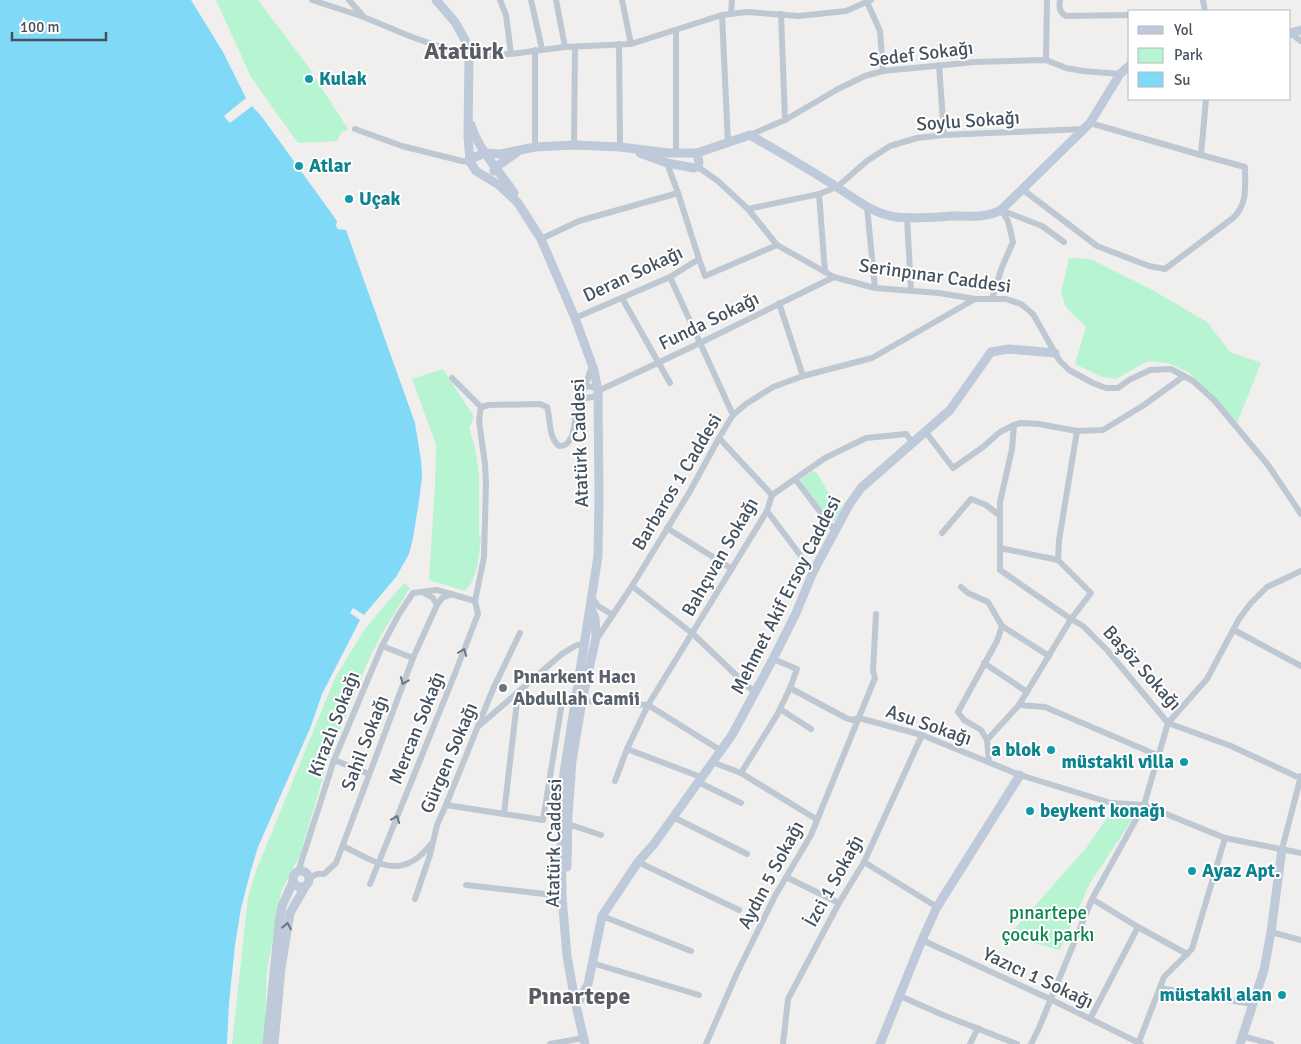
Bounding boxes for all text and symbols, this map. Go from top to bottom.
scale bar [12,10,106,42]
legend [1128,10,1291,100]
text: 100 m [20,18,60,36]
text: Yol [1174,21,1193,39]
district label: Atatürk [424,36,505,66]
street label: Sedef Sokağı [867,36,975,72]
text: Park [1174,46,1203,64]
place label: Kulak [319,67,367,91]
text: Su [1174,71,1191,89]
marker: Kulak [303,73,315,85]
street label: Soylu Sokağı [915,105,1021,137]
place label: Atlar [309,154,352,178]
marker: Atlar [293,160,305,172]
place label: Uçak [359,187,401,211]
marker: Uçak [343,193,355,205]
street label: Deran Sokağı [579,240,687,308]
street label: Serinpınar Caddesi [857,253,1013,299]
street label: Funda Sokağı [655,286,763,356]
street label: Atatürk Caddesi [566,378,594,508]
street label: Barbaros 1 Caddesi [627,409,727,555]
street label: Mehmet Akif Ersoy Caddesi [725,492,847,698]
street label: Bahçıvan Sokağı [676,493,764,621]
street label: Başöz Sokağı [1097,620,1187,716]
one-way arrow [457,648,468,657]
place label: Pınarkent Hacı Abdullah Camii [513,665,640,711]
street label: Kirazlı Sokağı [303,668,365,780]
street label: Mercan Sokağı [384,668,450,788]
one-way arrow [400,677,410,685]
marker: Pınarkent Hacı Abdullah Camii [497,682,509,694]
street label: Sahil Sokağı [336,692,394,794]
street label: Gürgen Sokağı [415,699,483,817]
street label: Asu Sokağı [883,699,975,751]
place label: a blok [991,738,1041,762]
marker: a blok [1045,744,1057,756]
place label: müstakil villa [1061,750,1174,774]
marker: müstakil villa [1178,756,1190,768]
street label: Atatürk Caddesi [541,778,567,908]
place label: beykent konağı [1040,799,1165,823]
marker: beykent konağı [1024,805,1036,817]
one-way arrow [390,815,401,824]
street label: Aydın 5 Sokağı [732,817,810,933]
street label: İzci 1 Sokağı [799,831,869,931]
place label: Ayaz Apt. [1202,859,1280,883]
marker: Ayaz Apt. [1186,865,1198,877]
park label: pınartepe çocuk parkı [1001,901,1095,947]
one-way arrow [282,922,292,931]
street label: Yazıcı 1 Sokağı [979,942,1097,1014]
district label: Pınartepe [528,981,630,1011]
place label: müstakil alan [1159,983,1272,1007]
marker: müstakil alan [1276,989,1288,1001]

